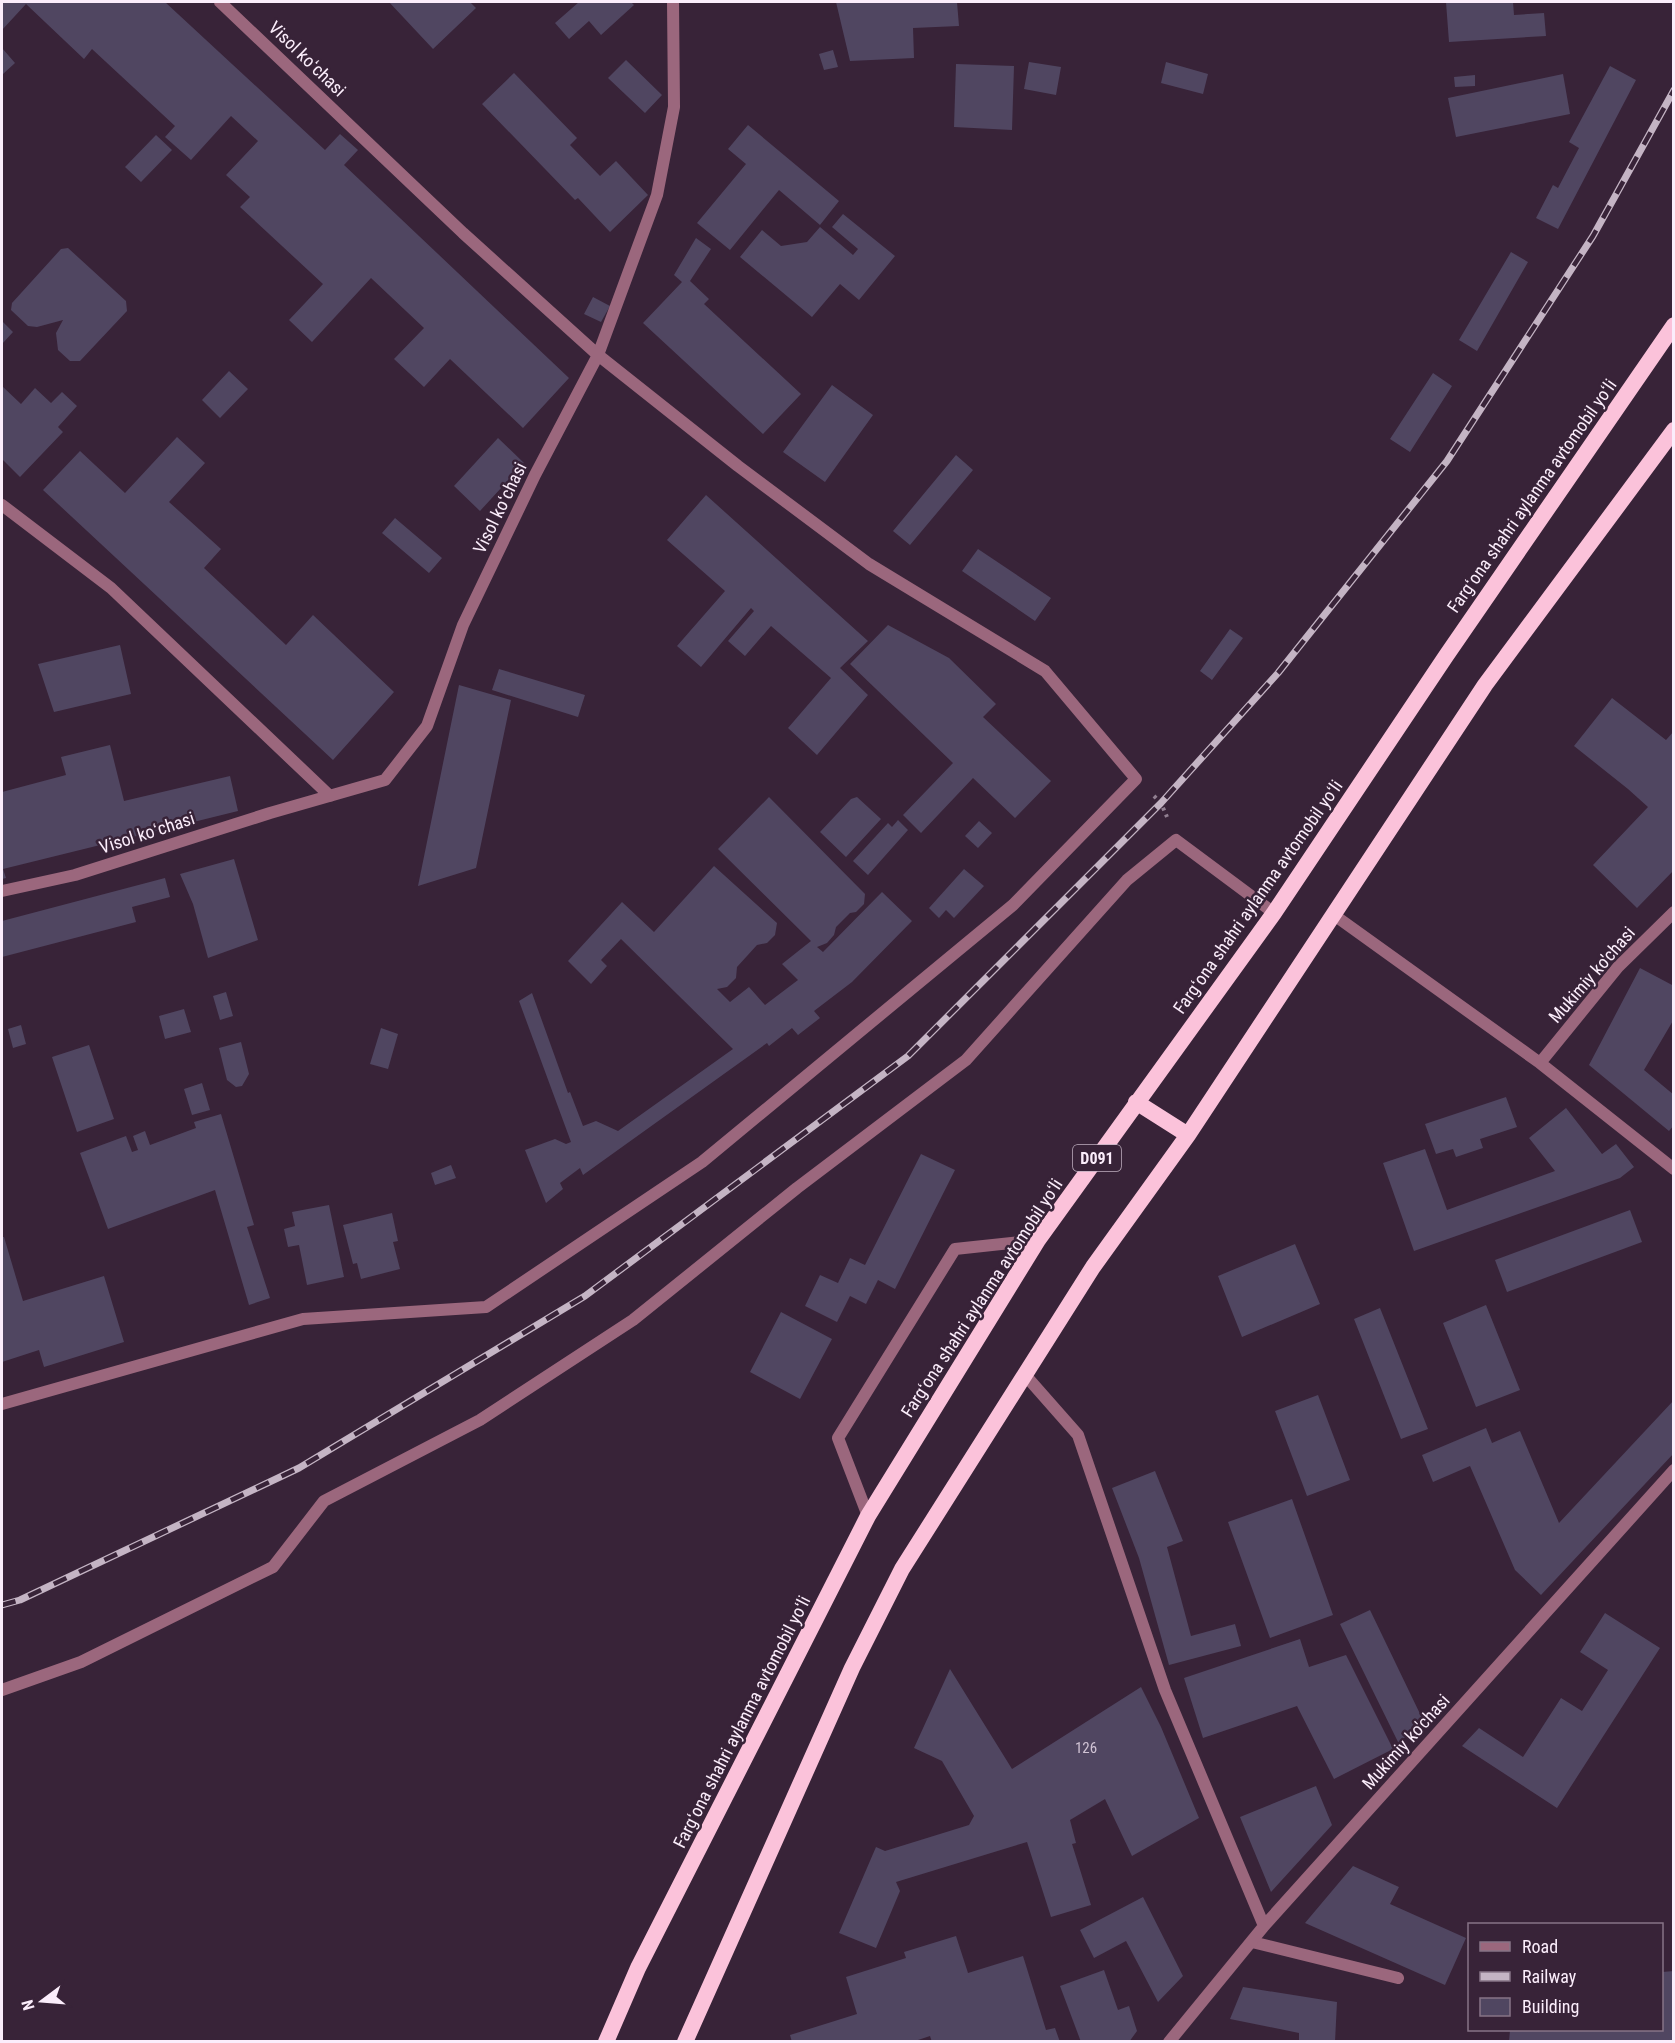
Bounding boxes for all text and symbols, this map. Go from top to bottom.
street label: Visol koʻchasi [265,17,350,101]
street label: Fargʻona shahri aylanma avtomobil yoʻli [1443,375,1621,617]
street label: Visol koʻchasi [468,459,531,557]
street label: Fargʻona shahri aylanma avtomobil yoʻli [1169,776,1347,1018]
street label: Visol koʻchasi [97,807,197,858]
street label: Mukimiy ko'chasi [1544,922,1639,1027]
road number: D091 [1073,1145,1121,1171]
street label: Fargʻona shahri aylanma avtomobil yoʻli [896,1174,1067,1421]
street label: Fargʻona shahri aylanma avtomobil yoʻli [669,1592,815,1851]
street label: Mukimiy ko'chasi [1358,1690,1454,1793]
house number: 126 [1075,1739,1097,1757]
legend [1468,1923,1663,2031]
text: Road [1522,1936,1558,1957]
text: Railway [1522,1966,1577,1987]
north arrow [12,1971,72,2031]
text: Building [1522,1996,1579,2017]
text: N [18,1998,39,2012]

